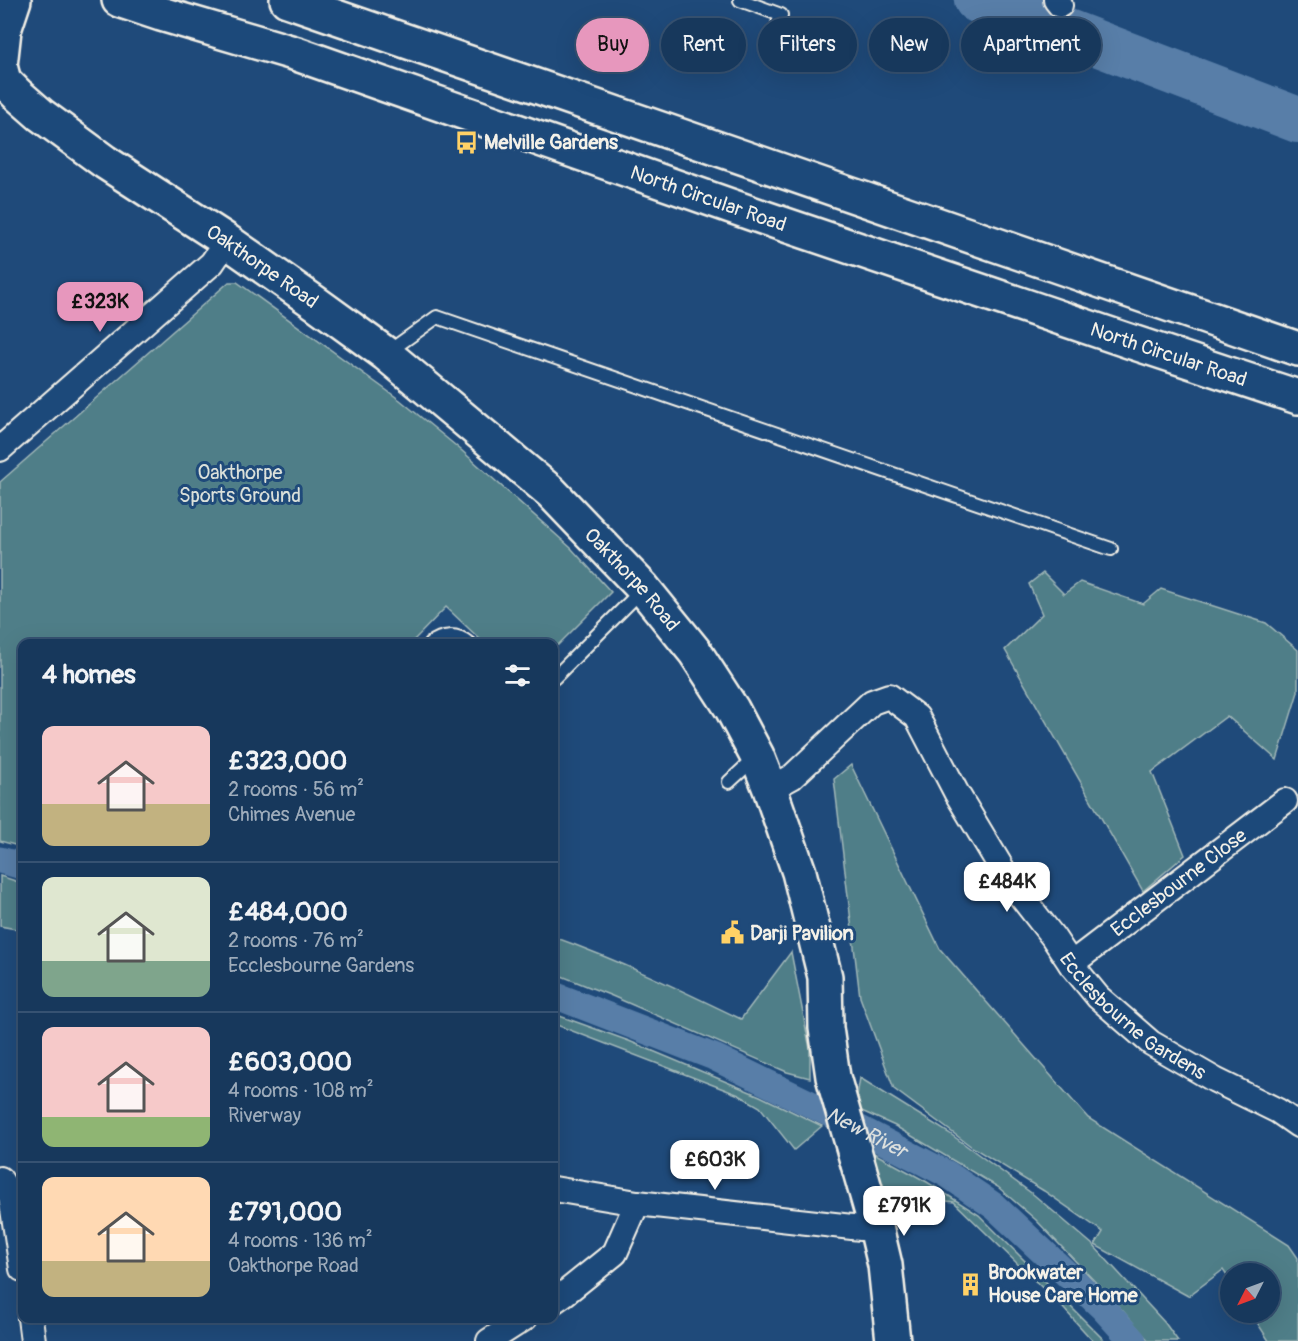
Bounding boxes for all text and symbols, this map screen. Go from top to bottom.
chip: Buy [576,18,649,72]
chip: Rent [661,18,746,72]
chip: Filters [758,18,857,72]
chip: New [869,18,949,72]
chip: Apartment [961,18,1101,72]
bus stop icon: Melville Gardens [453,129,479,155]
place label: Melville Gardens [484,130,618,155]
street label: North Circular Road [627,160,790,237]
street label: Oakthorpe Road [201,219,323,314]
pin: £323K [58,282,142,333]
text: £323K [71,289,129,314]
street label: North Circular Road [1087,317,1250,392]
park label: Oakthorpe Sports Ground [179,460,301,508]
street label: Oakthorpe Road [579,523,685,636]
text: 4 homes [42,659,136,691]
icon: filters [501,659,534,692]
text: £323,000 [228,745,347,777]
icon: home [90,750,162,822]
text: 2 rooms · 56 m² [228,777,364,802]
text: Chimes Avenue [228,802,355,827]
street label: Ecclesbourne Close [1106,823,1252,942]
pin: £484K [965,862,1049,913]
text: £484K [978,869,1036,894]
text: £484,000 [228,896,348,928]
icon: home [90,901,162,973]
public building icon: Darji Pavilion [719,920,745,946]
place label: Darji Pavilion [750,921,854,946]
text: 2 rooms · 76 m² [228,928,364,953]
street label: Ecclesbourne Gardens [1054,948,1211,1085]
text: Ecclesbourne Gardens [228,953,414,978]
text: £603,000 [228,1046,352,1078]
icon: home [90,1051,162,1123]
text: 4 rooms · 108 m² [228,1078,374,1103]
water label: New River [822,1101,914,1166]
text: Riverway [228,1103,301,1128]
pin: £603K [673,1140,757,1191]
text: £603K [684,1147,746,1172]
pin: £791K [862,1186,946,1237]
text: £791K [877,1193,931,1218]
text: £791,000 [228,1196,342,1228]
icon: home [90,1201,162,1273]
text: 4 rooms · 136 m² [228,1228,373,1253]
text: Oakthorpe Road [228,1253,359,1278]
place label: Brookwater House Care Home [988,1260,1139,1308]
north arrow [1220,1263,1280,1323]
map controls [1220,1263,1280,1323]
building icon: Brookwater House Care Home [957,1271,983,1297]

